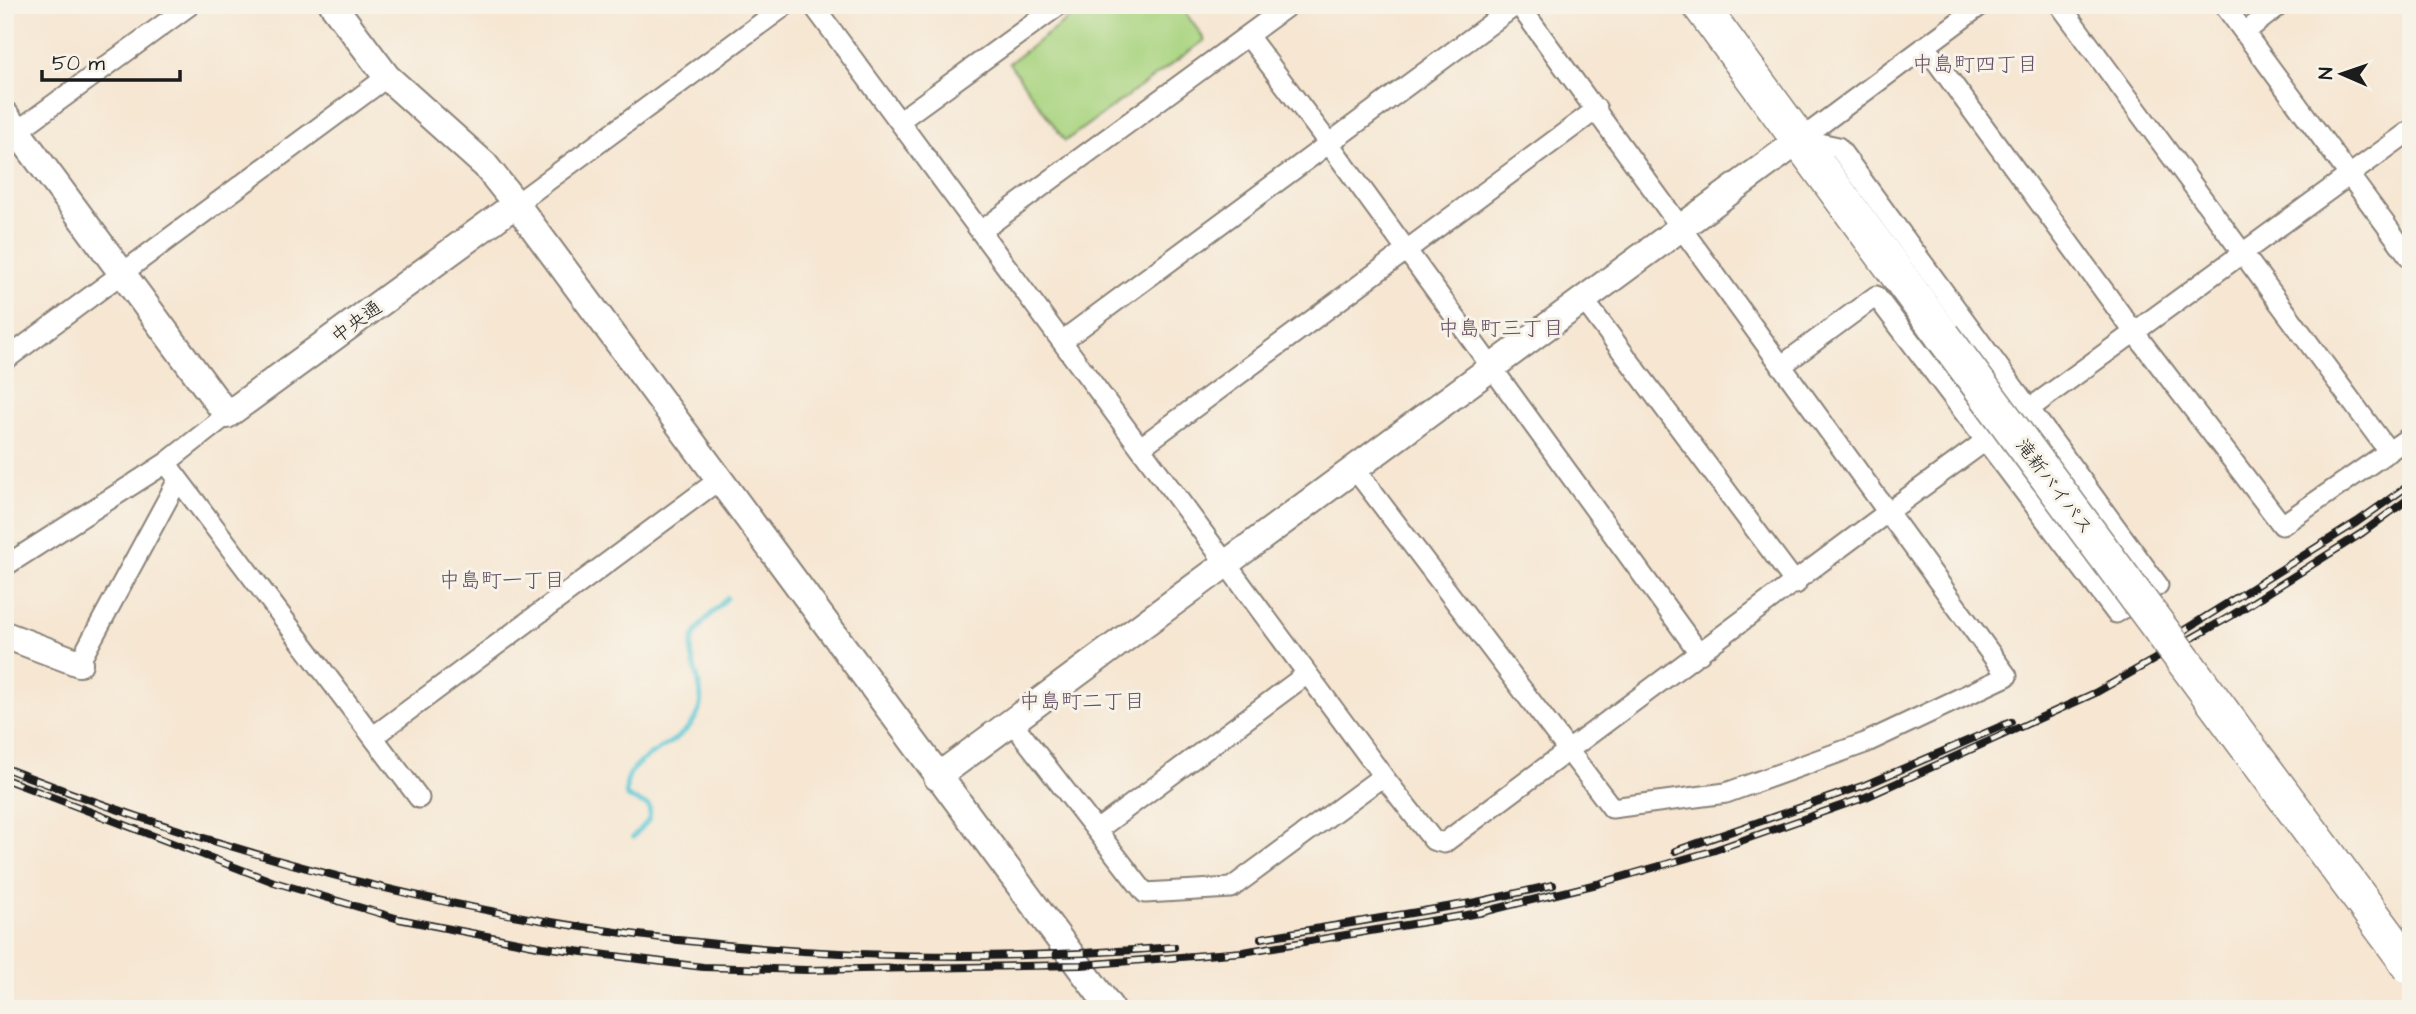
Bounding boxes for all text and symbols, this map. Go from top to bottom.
scale bar [42,38,180,82]
north arrow [2308,38,2378,108]
text: 50 m [52,49,106,78]
district label: 中島町四丁目 [1912,50,2038,79]
text: N [2313,67,2340,80]
street label: 中央通 [326,295,388,350]
district label: 中島町三丁目 [1438,314,1564,343]
street label: 滝新バイパス [2009,433,2099,540]
district label: 中島町一丁目 [439,566,565,595]
district label: 中島町二丁目 [1019,687,1145,716]

